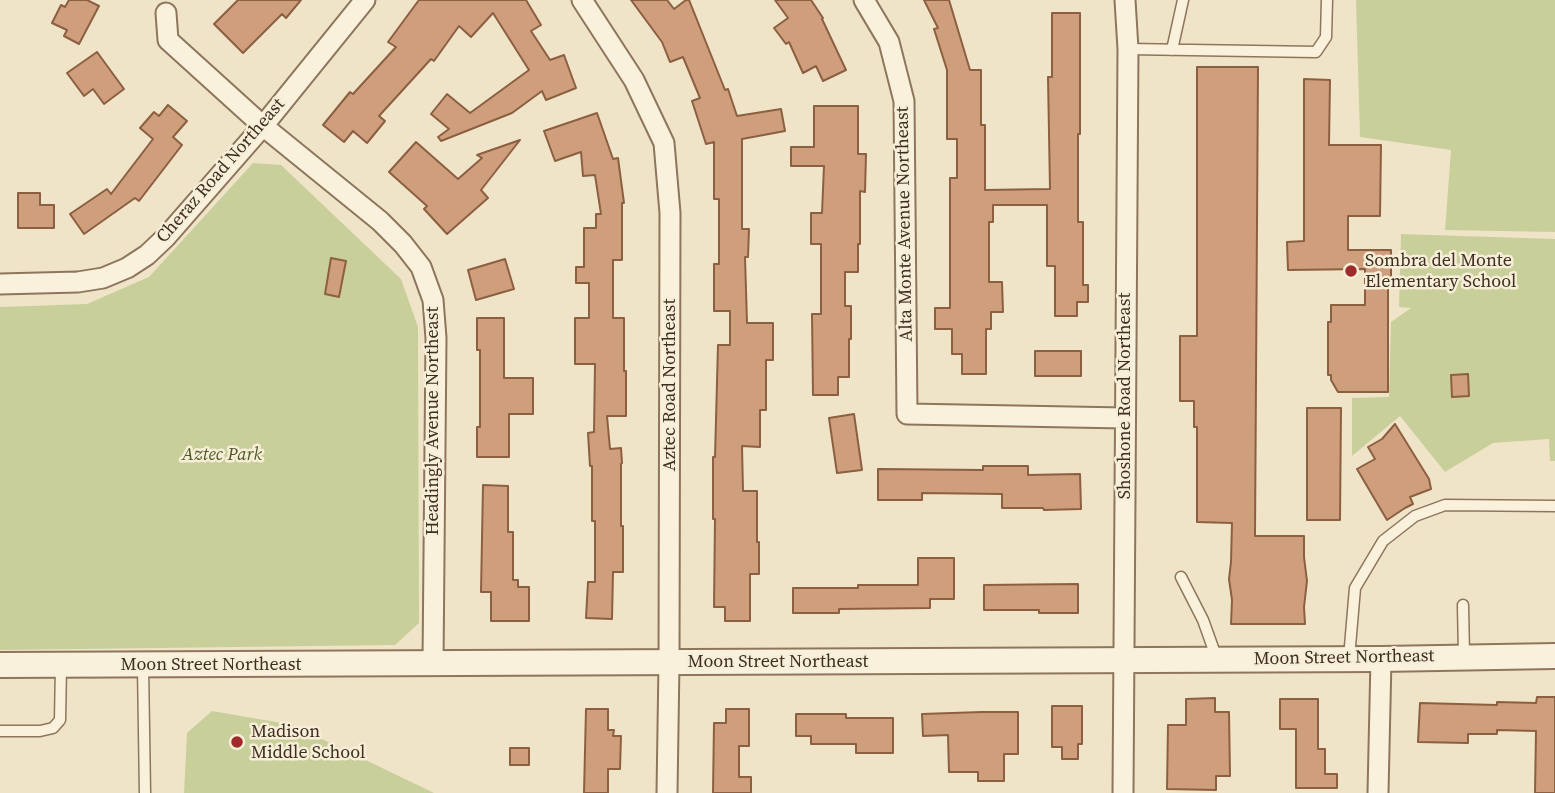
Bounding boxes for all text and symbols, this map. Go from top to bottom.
street label: Cheraz Road Northeast [152,94,290,248]
street label: Alta Monte Avenue Northeast [892,106,918,342]
place label: Sombra del Monte Elementary School [1365,250,1516,292]
marker: Sombra del Monte Elementary School [1343,263,1359,279]
street label: Shoshone Road Northeast [1114,293,1136,499]
street label: Aztec Road Northeast [659,299,681,471]
street label: Headingly Avenue Northeast [422,307,444,535]
park label: Aztec Park [182,444,262,466]
street label: Moon Street Northeast [1253,646,1435,670]
street label: Moon Street Northeast [688,651,868,673]
street label: Moon Street Northeast [121,654,301,676]
place label: Madison Middle School [251,721,365,764]
marker: Madison Middle School [229,734,245,750]

